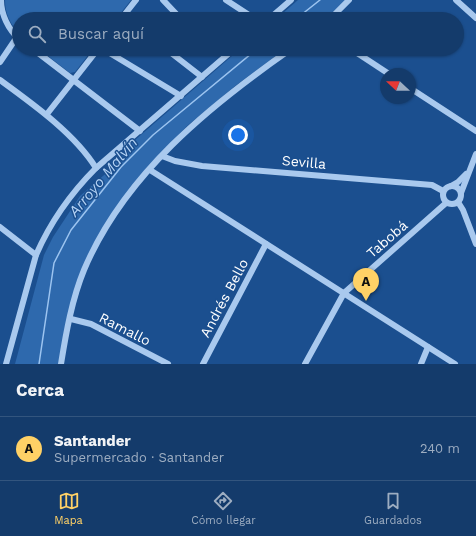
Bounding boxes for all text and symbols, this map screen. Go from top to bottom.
search box [12,12,464,56]
icon: search [26,23,48,45]
text: Buscar aquí [58,25,144,43]
north arrow [380,68,416,104]
your location [228,125,248,145]
water label: Arroyo Malvín [64,134,141,221]
street label: Sevilla [281,152,327,172]
street label: Tabobá [363,217,411,261]
street label: Andrés Bello [197,256,251,340]
pin: A [353,268,379,301]
street label: Ramallo [97,309,153,349]
text: Cerca [16,380,64,400]
text: Santander [54,432,131,450]
text: A [25,441,33,456]
text: 240 m [420,441,460,456]
text: Supermercado · Santander [54,450,224,465]
tab: Mapa [54,490,83,527]
tab: Cómo llegar [191,490,256,527]
tab: Guardados [364,490,422,527]

